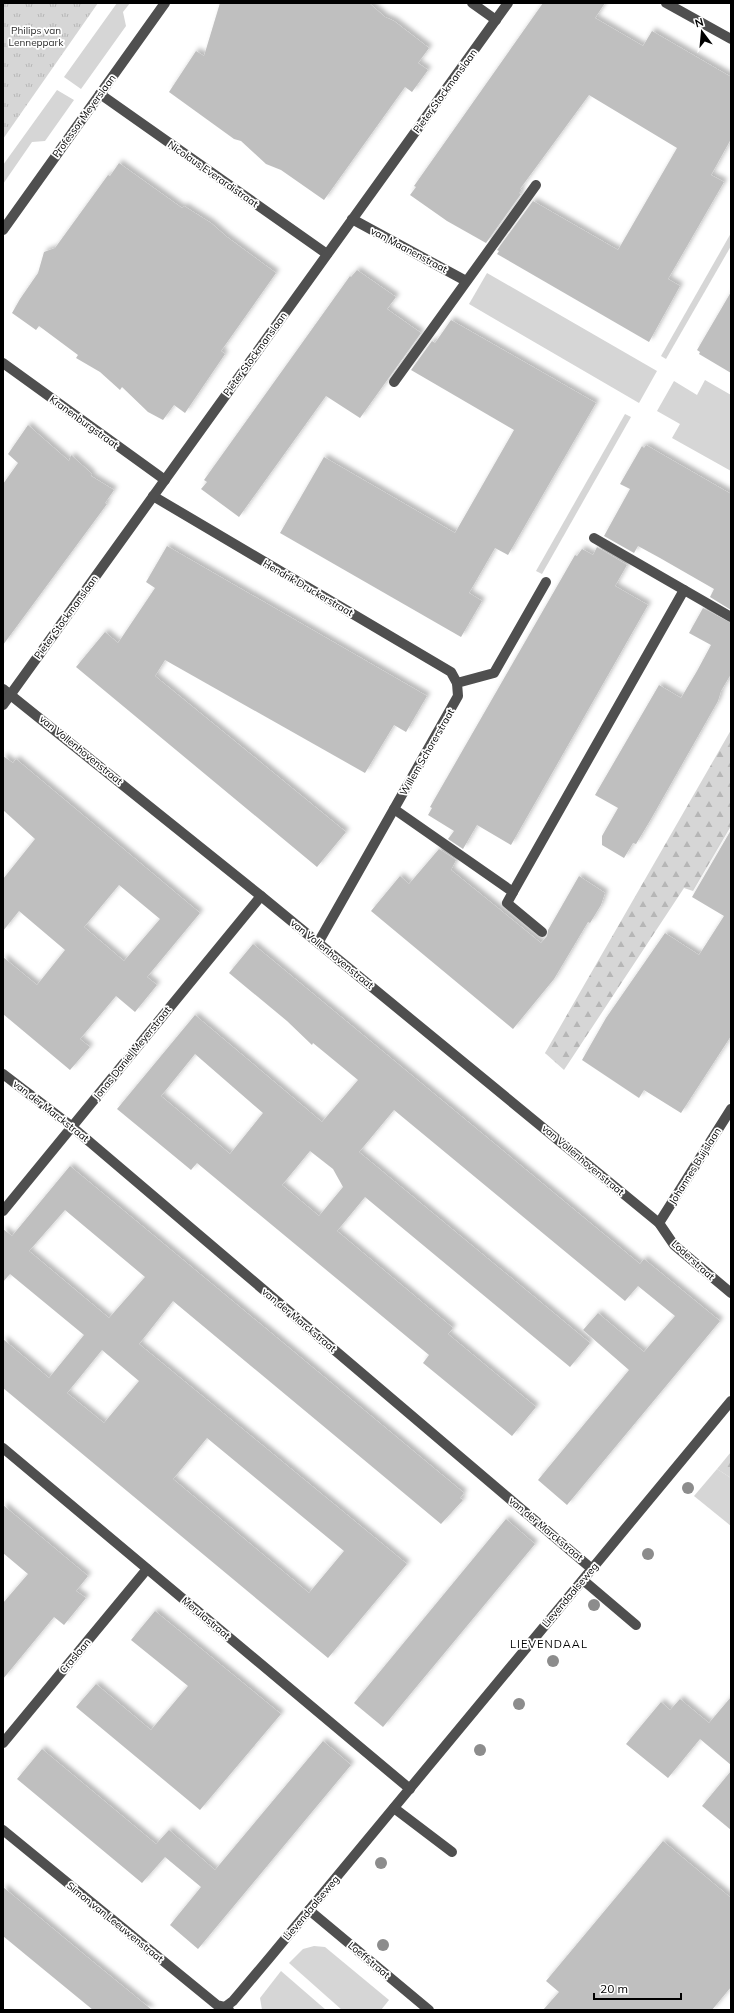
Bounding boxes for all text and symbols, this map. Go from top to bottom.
north arrow [682,12,722,52]
text: N [693,15,705,30]
park label: Philips van Lenneppark [9,24,64,49]
street label: Pieter Stockmanslaan [410,46,480,136]
street label: Professor Meyerslaan [49,72,119,160]
street label: Nicolaus Everardistraat [165,138,261,210]
street label: van Maanenstraat [368,224,450,276]
street label: Pieter Stockmanslaan [220,309,290,399]
street label: Kranenburgstraat [47,393,121,452]
street label: Hendrik Druckerstraat [261,557,356,619]
street label: Pieter Stockmanslaan [31,572,101,662]
street label: Willem Schorerstraat [397,706,457,798]
street label: van Vollenhovenstraat [37,712,126,788]
street label: van Vollenhovenstraat [288,916,377,992]
street label: Jonas Daniël Meyerstraat [90,1003,174,1102]
street label: van der Marckstraat [10,1077,92,1145]
street label: van Vollenhovenstraat [539,1122,627,1199]
street label: Johannes Buijslaan [666,1125,724,1207]
street label: Loderstraat [669,1237,718,1283]
street label: van der Marckstraat [259,1285,339,1355]
street label: van der Marckstraat [506,1494,586,1564]
street label: Lievendaalseweg [539,1560,601,1630]
street label: Merulastraat [179,1594,233,1642]
street label: Craslaan [57,1636,93,1676]
district label: LIEVENDAAL [510,1637,588,1651]
street label: Lievendaalseweg [280,1873,342,1943]
street label: Simon van Leeuwenstraat [64,1879,166,1965]
street label: Loeffstraat [345,1939,393,1982]
scale bar [594,1975,681,2001]
text: 20 m [600,1981,628,1996]

